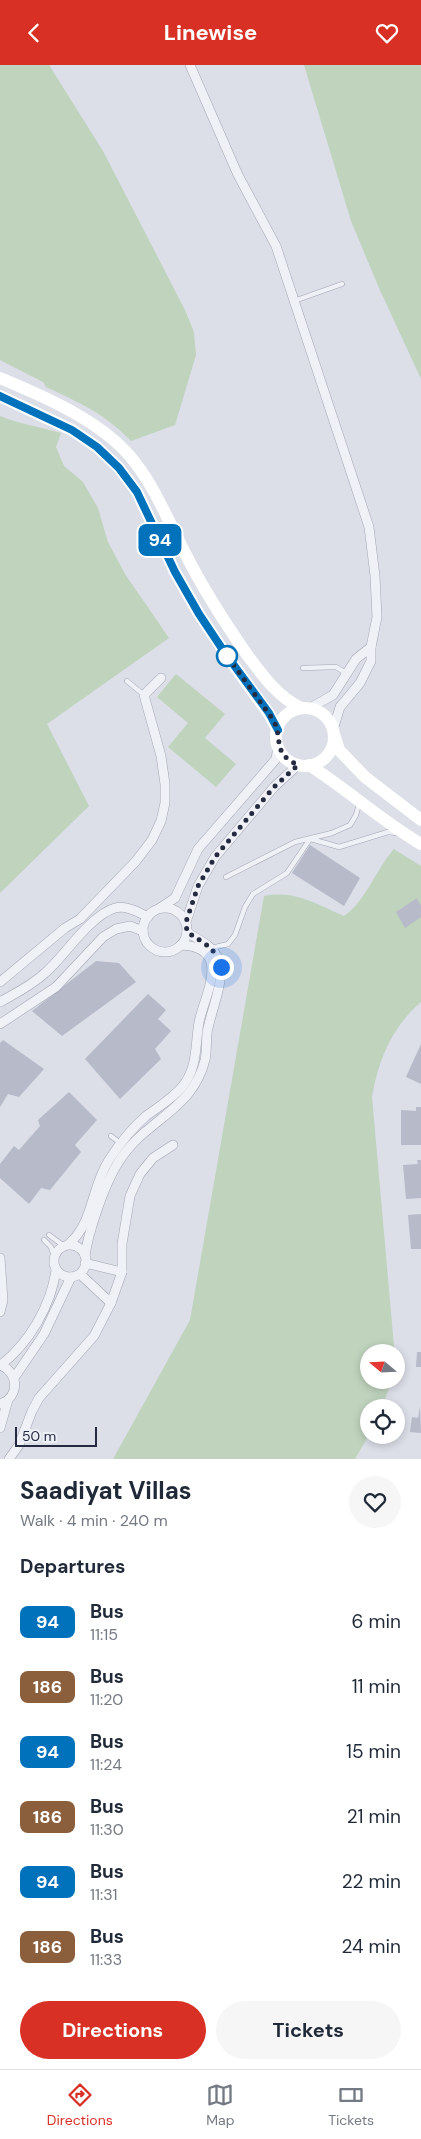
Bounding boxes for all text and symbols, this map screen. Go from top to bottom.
text: Linewise [164,18,257,47]
icon: back [20,19,48,47]
icon: heart [373,19,401,47]
line badge: 94 [138,524,182,556]
text: 94 [148,528,172,552]
unlabelled marker [216,645,238,667]
your location [209,955,234,980]
north arrow [360,1344,405,1389]
map controls [360,1344,405,1444]
button: locate [360,1399,405,1444]
scale bar [15,1424,98,1447]
text: 50 m [22,1427,56,1445]
text: Saadiyat Villas [20,1475,192,1506]
button: heart [349,1476,401,1528]
text: Walk · 4 min · 240 m [20,1510,168,1531]
text: Departures [20,1554,125,1579]
text: Bus [90,1599,124,1624]
text: 6 min [352,1609,401,1634]
text: 94 [36,1610,59,1634]
text: 11:15 [90,1624,118,1645]
text: Bus [90,1664,124,1689]
text: 11 min [352,1674,401,1699]
text: 186 [33,1675,62,1699]
text: 11:20 [90,1689,123,1710]
text: Bus [90,1729,124,1754]
text: 15 min [346,1739,401,1764]
text: 94 [36,1740,59,1764]
text: 11:24 [90,1754,122,1775]
text: Bus [90,1794,124,1819]
text: 21 min [347,1804,401,1829]
text: 186 [33,1805,62,1829]
text: 11:30 [90,1819,124,1840]
text: Bus [90,1859,124,1884]
text: 22 min [342,1869,401,1894]
text: 94 [36,1870,59,1894]
text: 11:31 [90,1884,117,1905]
text: Bus [90,1924,124,1949]
text: 24 min [341,1934,401,1959]
text: 186 [33,1935,62,1959]
text: 11:33 [90,1949,122,1970]
button: Directions [20,2001,206,2059]
button: Tickets [216,2001,401,2059]
tab: Directions [47,2081,113,2129]
tab: Map [206,2081,235,2129]
tab: Tickets [328,2081,374,2129]

